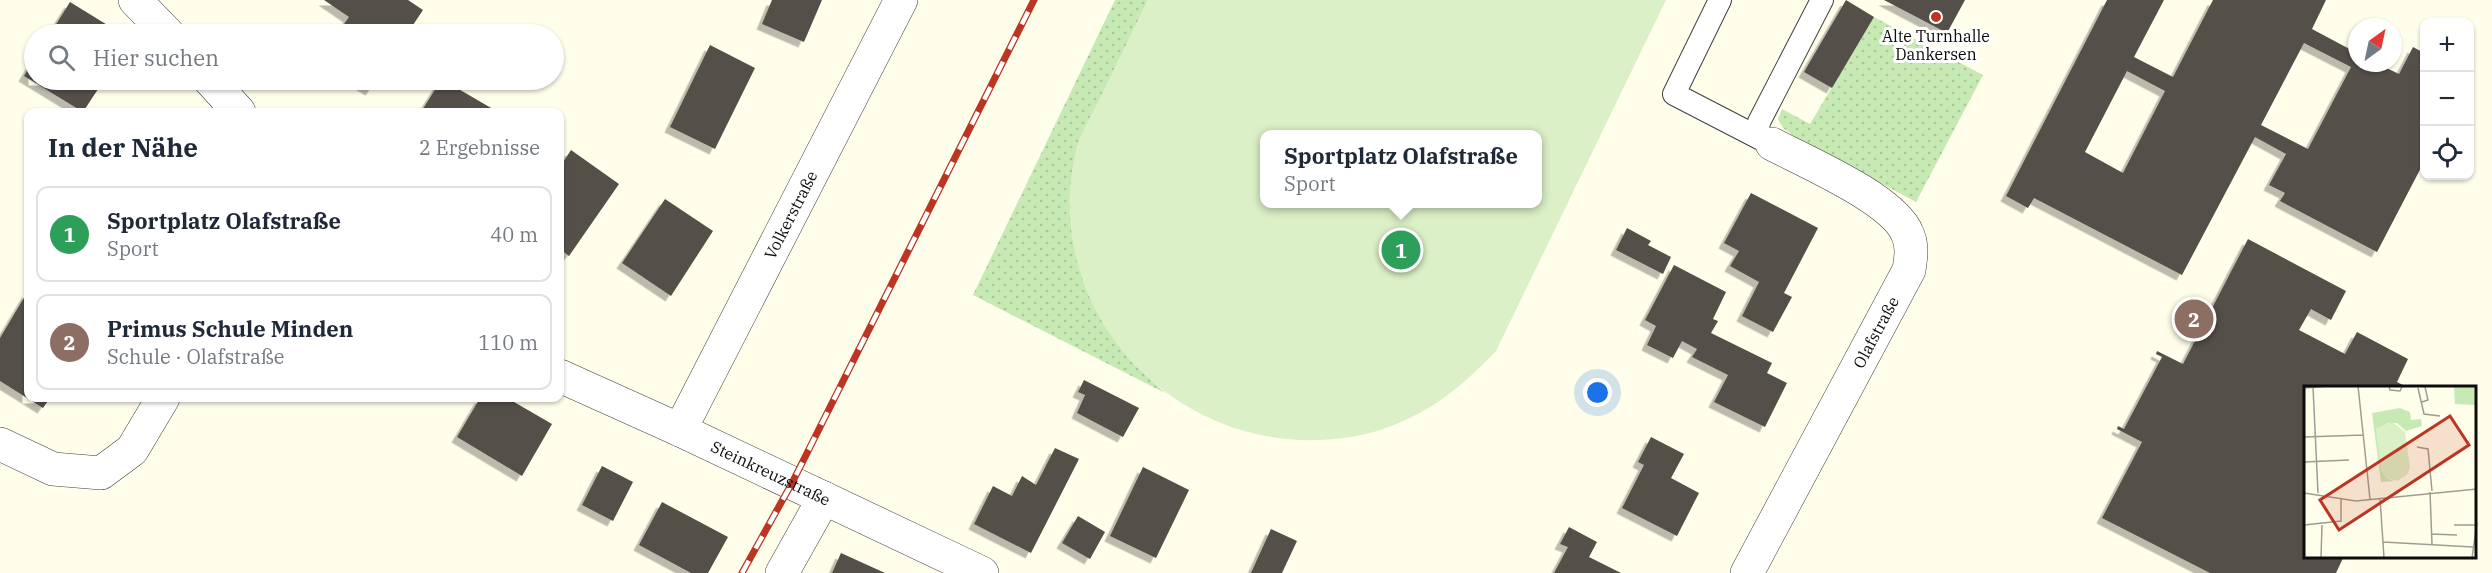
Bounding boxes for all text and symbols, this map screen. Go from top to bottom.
marker: Alte Turnhalle Dankersen [1929,10,1943,24]
north arrow [2348,18,2402,72]
map controls [2420,18,2474,180]
button: + [2420,18,2474,72]
search box [24,24,564,90]
place label: Alte Turnhalle Dankersen [1882,26,1990,64]
icon: search [45,41,78,74]
text: Hier suchen [93,43,219,72]
button: − [2420,72,2474,126]
button: locate [2420,126,2474,180]
text: In der Nähe [48,130,198,164]
popup [1260,130,1542,208]
text: 2 Ergebnisse [419,134,540,161]
text: Sportplatz Olafstraße [1284,141,1518,170]
street label: Volkerstraße [760,167,822,262]
text: Sport [1284,170,1336,197]
text: Sportplatz Olafstraße [107,206,341,235]
text: 1 [64,221,76,248]
text: 40 m [490,221,538,248]
pin: 1 [1382,228,1420,272]
text: Sport [107,235,159,262]
street label: Olafstraße [1848,293,1903,372]
pin: 2 [2174,296,2214,342]
text: Primus Schule Minden [107,314,353,343]
text: 2 [64,329,76,356]
text: 110 m [478,329,538,356]
text: Schule · Olafstraße [107,343,284,370]
your location [1583,378,1612,407]
inset map [2304,386,2477,558]
street label: Steinkreuzstraße [708,436,834,510]

